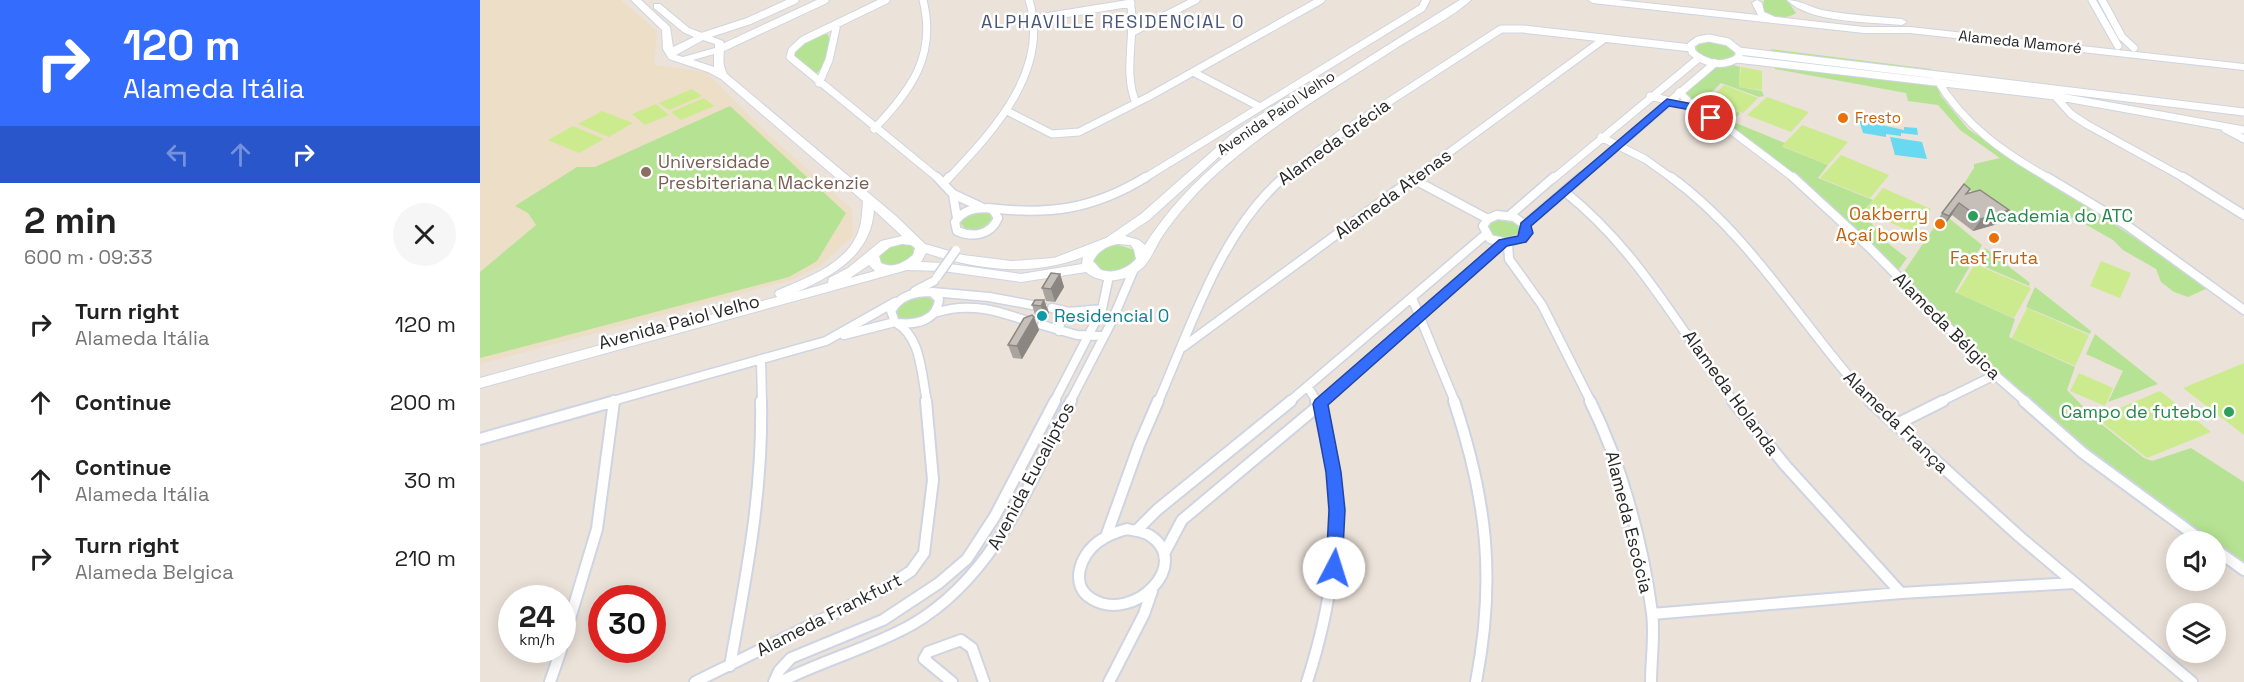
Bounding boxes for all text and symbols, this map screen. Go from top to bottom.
district label: ALPHAVILLE RESIDENCIAL 0 [981,10,1245,33]
text: 120 m [123,19,241,72]
icon: right [24,24,102,102]
street label: Alameda Mamoré [1958,26,2083,57]
street label: Avenida Paiol Velho [1213,66,1338,159]
text: Alameda Itália [123,71,304,106]
pin [1685,92,1736,143]
street label: Alameda Grécia [1273,93,1394,190]
icon: arrive [1694,101,1727,134]
place label: Fresto [1855,108,1901,127]
marker: Fresto [1836,111,1850,125]
icon: left [161,138,194,171]
icon: ahead [224,138,257,171]
icon: right [287,138,320,171]
street label: Alameda Atenas [1330,143,1456,244]
place label: Universidade Presbiteriana Mackenzie [658,150,869,194]
marker: Universidade Presbiteriana Mackenzie [639,165,653,179]
text: 2 min [24,198,117,244]
place label: Oakberry Açaí bowls [1836,202,1928,246]
button: close [393,203,456,266]
place label: Academia do ATC [1985,204,2133,227]
marker: Academia do ATC [1966,209,1980,223]
marker: Oakberry Açaí bowls [1933,217,1947,231]
marker: Fast Fruta [1987,231,2001,245]
text: 600 m · 09:33 [24,244,153,270]
place label: Fast Fruta [1950,246,2038,269]
street label: Alameda Bélgica [1889,267,2006,384]
street label: Avenida Paiol Velho [596,289,762,354]
text: Turn right [75,297,180,325]
place label: Residencial 0 [1054,304,1169,327]
icon: right [24,308,57,341]
marker: Residencial 0 [1035,309,1049,323]
text: 120 m [395,310,456,338]
text: Alameda Itália [75,325,209,351]
street label: Alameda Holanda [1678,325,1785,460]
street label: Alameda França [1839,366,1954,478]
icon: ahead [24,386,57,419]
text: Continue [75,388,171,416]
text: 200 m [390,388,456,416]
street label: Avenida Eucaliptos [982,398,1079,554]
place label: Campo de futebol [2061,400,2217,423]
marker: Campo de futebol [2222,405,2236,419]
street label: Alameda Escócia [1601,448,1658,595]
text: Continue [75,453,171,481]
icon: ahead [24,464,57,497]
text: 30 m [404,466,456,494]
text: Alameda Itália [75,481,209,507]
text: Turn right [75,531,180,559]
map controls [2166,531,2226,663]
button: sound [2166,531,2226,591]
position arrow [1302,536,1366,600]
icon: right [24,542,57,575]
text: 210 m [395,544,456,572]
text: Alameda Belgica [75,559,234,585]
street label: Alameda Frankfurt [752,568,905,661]
speed limit sign: 30 [588,585,666,663]
text: 24 [519,597,555,636]
button: layers [2166,603,2226,663]
text: km/h [519,630,555,649]

